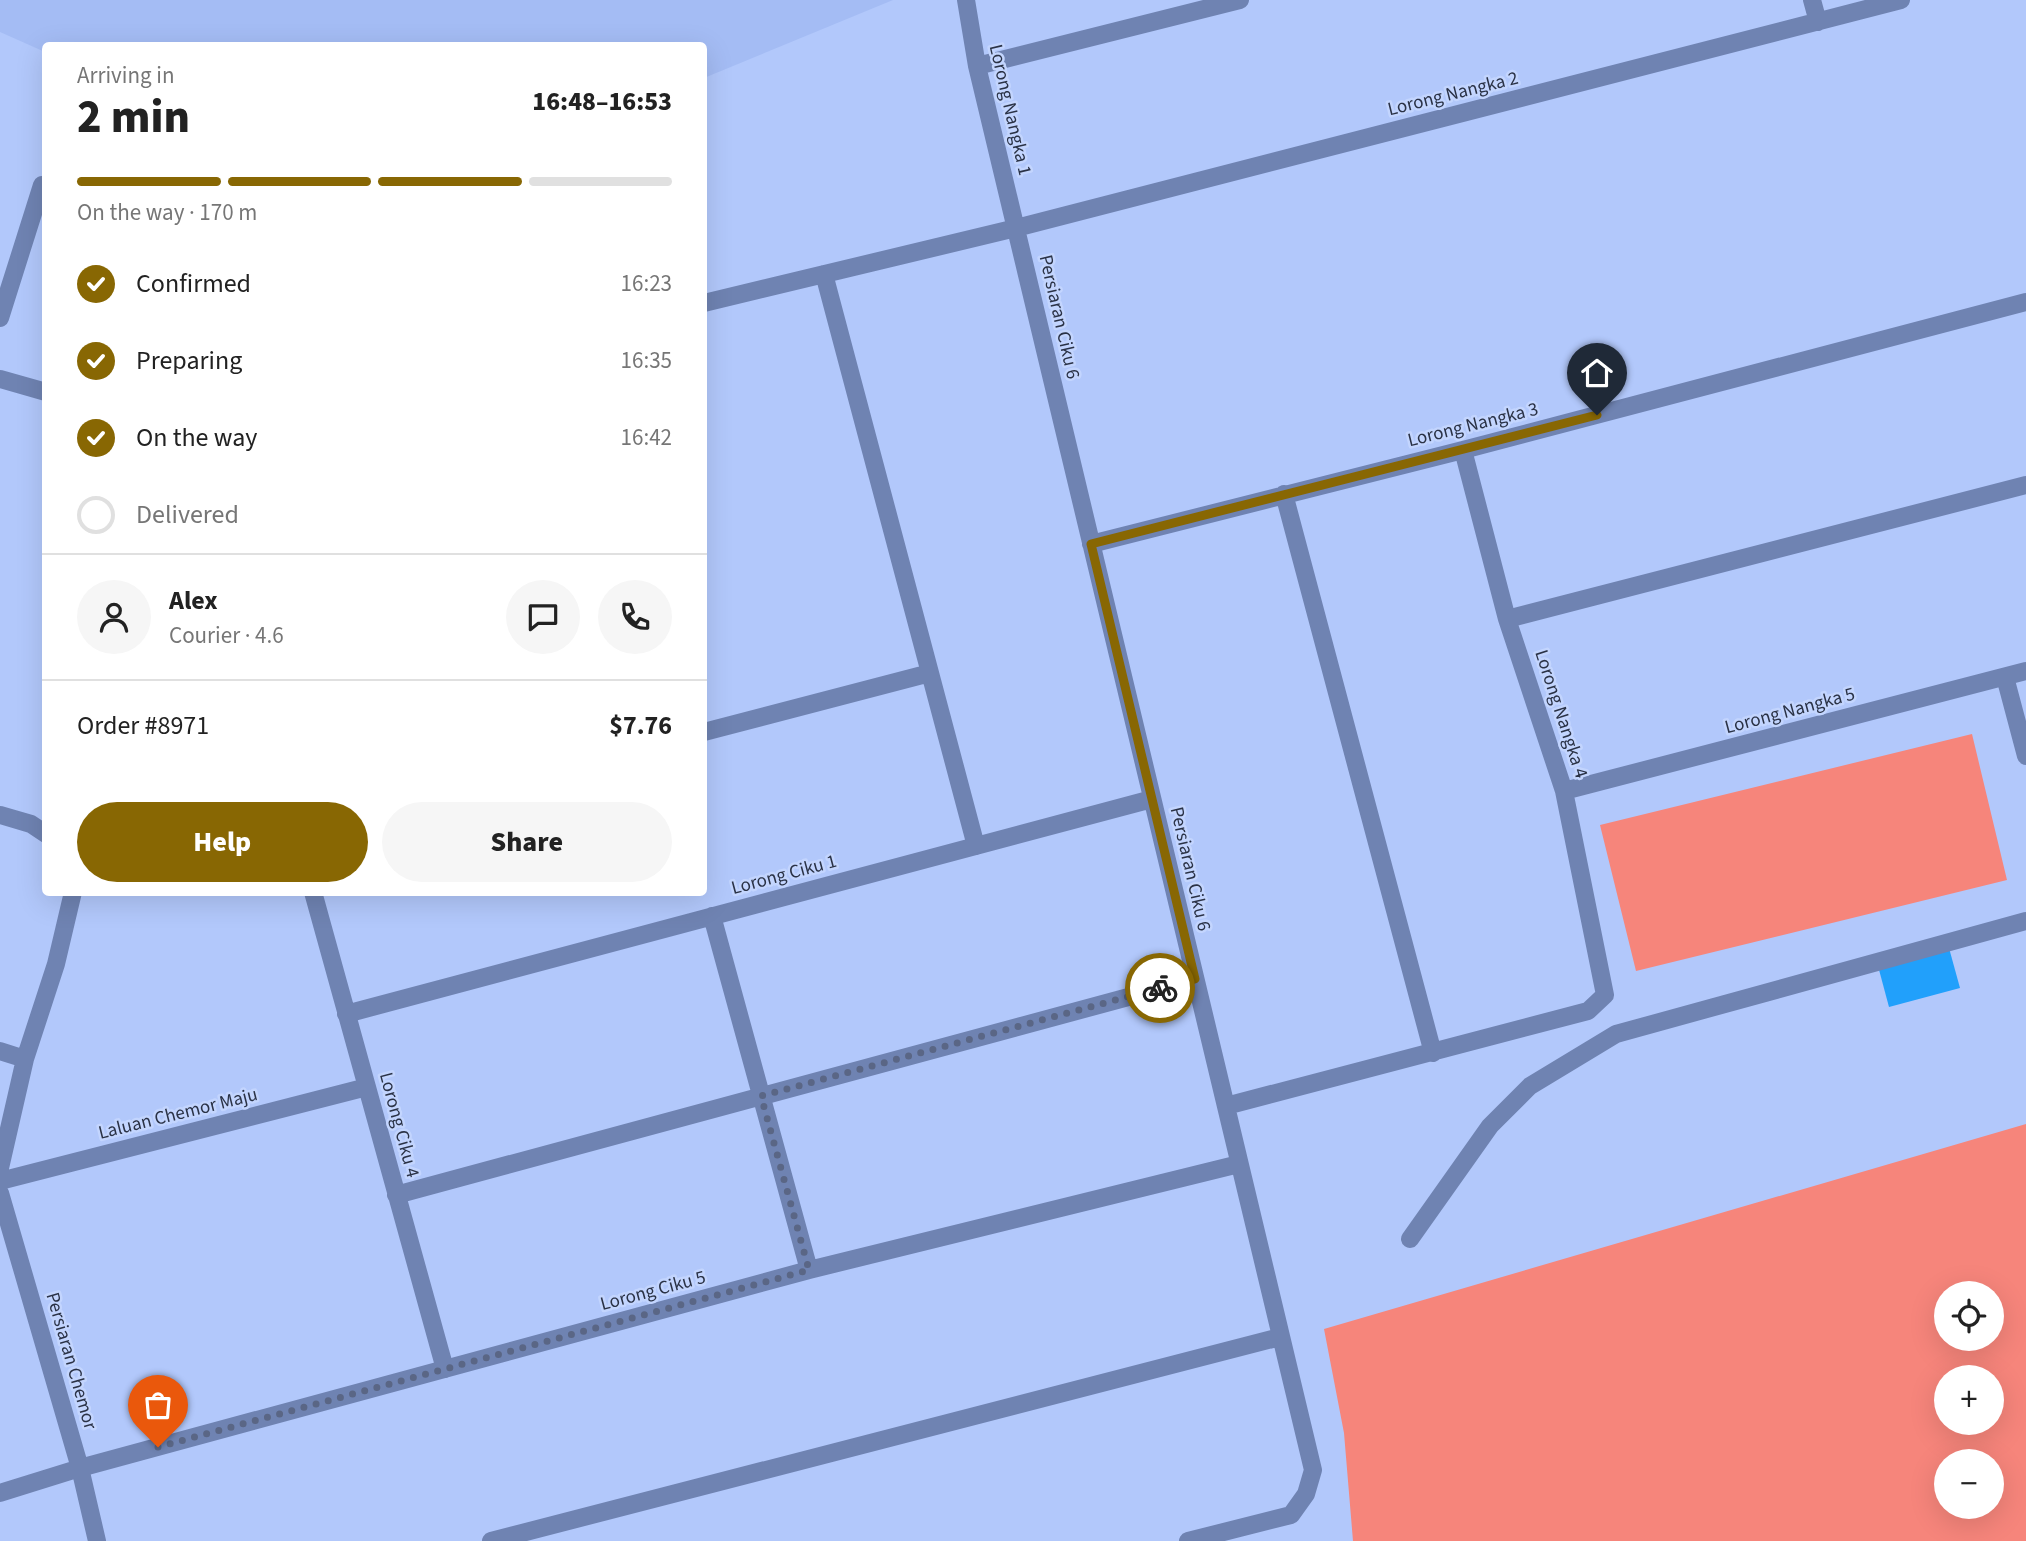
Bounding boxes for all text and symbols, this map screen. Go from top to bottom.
street label: Lorong Nangka 1 [982,42,1038,178]
text: Arriving in [77,59,175,92]
street label: Lorong Nangka 2 [1385,65,1521,123]
text: 16:48–16:53 [532,83,672,120]
text: 2 min [77,85,190,150]
text: On the way · 170 m [77,196,257,229]
street label: Persiaran Ciku 6 [1032,252,1086,382]
icon: check [77,265,115,303]
text: Confirmed [136,265,251,302]
text: 16:23 [621,267,672,300]
icon: check [77,342,115,380]
text: Preparing [136,342,242,379]
pin [1567,343,1627,415]
text: 16:35 [621,344,672,377]
icon: home [1578,354,1616,392]
street label: Lorong Nangka 3 [1405,396,1541,454]
icon: check [77,419,115,457]
text: On the way [136,419,257,456]
text: 16:42 [621,421,672,454]
text: Delivered [136,496,239,533]
button: person [77,580,151,654]
button: chat [506,580,580,654]
button: phone [598,580,672,654]
text: Alex [169,582,218,619]
text: Courier · 4.6 [169,619,284,652]
street label: Lorong Nangka 4 [1528,646,1594,782]
street label: Lorong Nangka 5 [1722,681,1858,741]
text: Order #8971 [77,707,209,744]
text: $7.76 [609,707,672,744]
button: Help [77,802,368,882]
button: Share [382,802,672,882]
street label: Persiaran Ciku 6 [1163,804,1217,934]
street label: Lorong Ciku 1 [728,848,840,902]
courier [1125,953,1195,1023]
icon: bike [1141,969,1179,1007]
street label: Lorong Ciku 4 [372,1069,426,1181]
street label: Laluan Chemor Maju [96,1081,260,1147]
street label: Lorong Ciku 5 [597,1264,709,1318]
map controls [1934,1281,2004,1519]
button: locate [1934,1281,2004,1351]
street label: Persiaran Chemor [39,1289,104,1433]
button: + [1934,1365,2004,1435]
pin [128,1375,188,1447]
icon: bag [139,1386,177,1424]
button: − [1934,1449,2004,1519]

